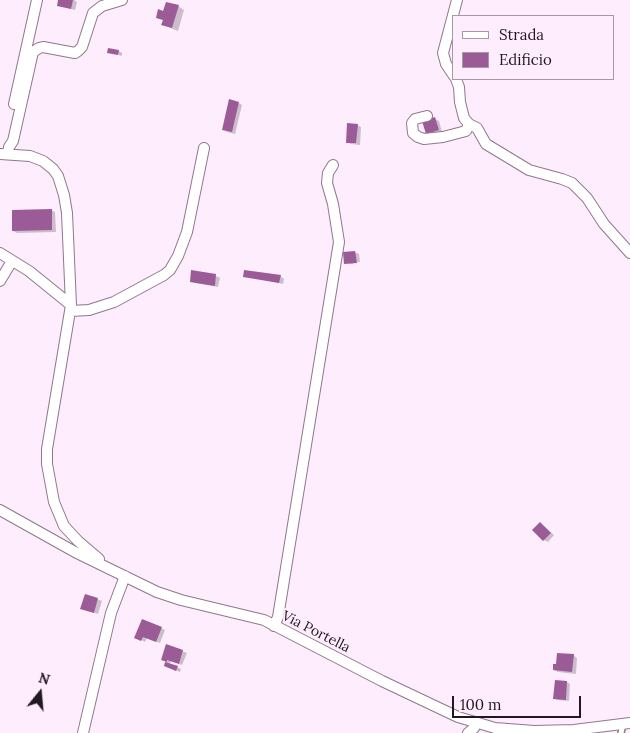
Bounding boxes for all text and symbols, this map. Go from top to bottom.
legend [452,15,615,80]
text: Strada [499,25,544,44]
text: Edificio [499,50,552,69]
street label: Via Portella [279,608,353,656]
north arrow [15,668,65,718]
text: N [37,668,52,689]
scale bar [455,686,584,718]
text: 100 m [460,695,501,714]

